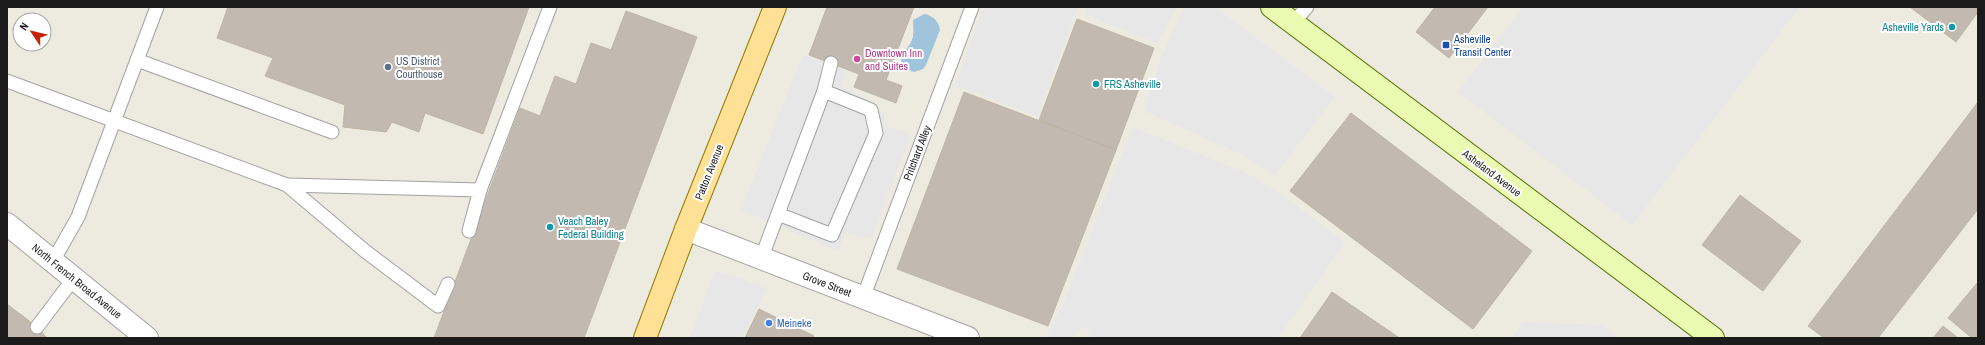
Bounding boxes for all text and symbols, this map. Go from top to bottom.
north arrow [12,12,52,52]
text: N [16,20,31,33]
place label: Asheville Yards [1881,20,1944,34]
marker: Asheville Yards [1947,22,1957,32]
place label: Asheville Transit Center [1453,32,1511,59]
marker: Asheville Transit Center [1441,40,1451,50]
place label: Downtown Inn and Suites [865,46,922,73]
place label: US District Courthouse [396,54,443,81]
marker: Downtown Inn and Suites [852,54,862,64]
marker: US District Courthouse [383,62,393,72]
place label: FRS Asheville [1104,77,1161,91]
marker: FRS Asheville [1091,79,1101,89]
street label: Pritchard Alley [900,123,934,183]
street label: Patton Avenue [692,142,726,202]
street label: Asheland Avenue [1459,146,1524,200]
place label: Veach Baley Federal Building [558,214,624,241]
marker: Veach Baley Federal Building [545,222,555,232]
street label: North French Broad Avenue [29,240,125,322]
street label: Grove Street [801,268,854,300]
place label: Meineke [777,316,812,330]
marker: Meineke [764,318,774,328]

